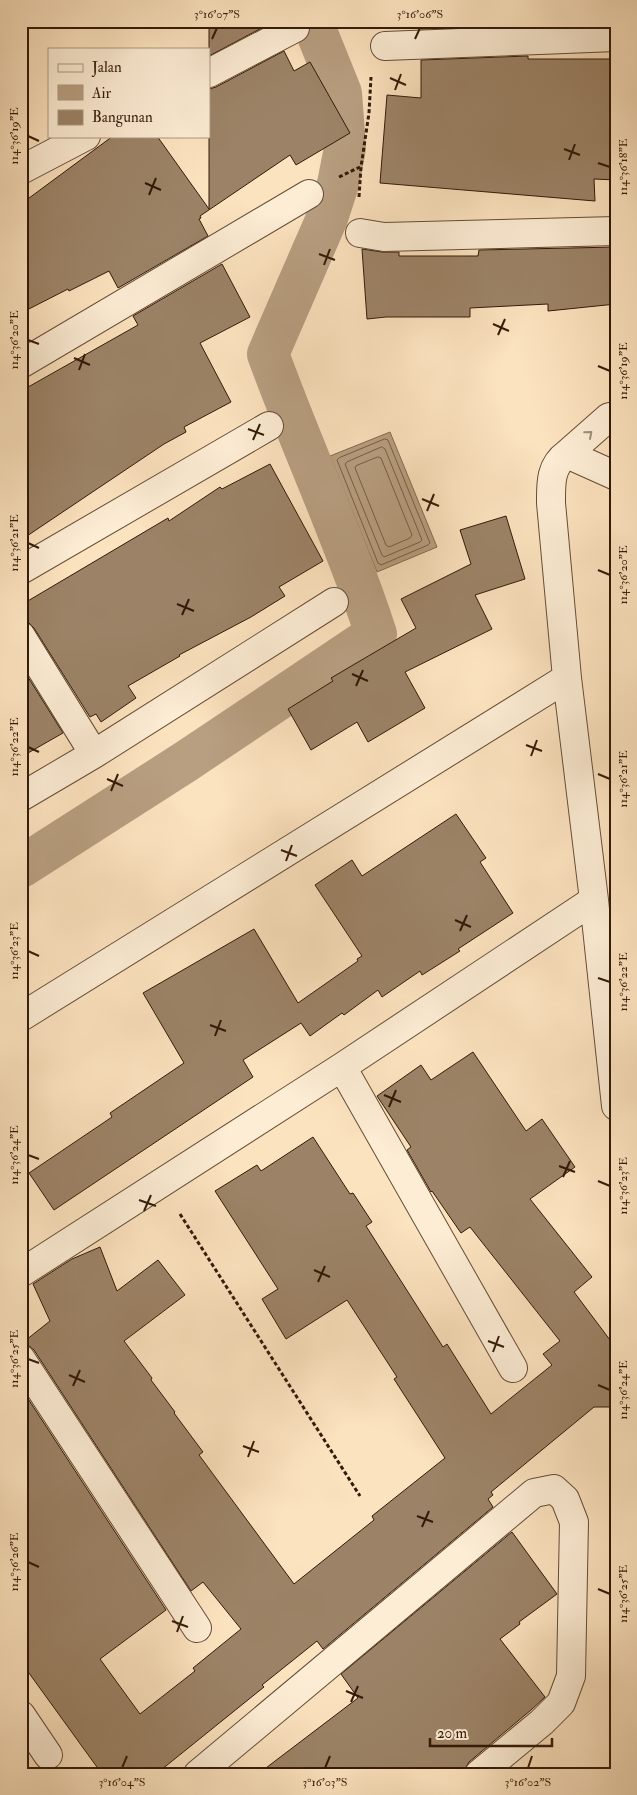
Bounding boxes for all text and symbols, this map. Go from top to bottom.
text: 3°16'07"S [194,7,240,22]
text: 3°16'06"S [397,7,443,22]
legend [48,48,210,138]
text: Jalan [91,58,122,78]
text: Air [91,84,112,103]
text: 114°36'19"E [7,107,22,165]
text: Bangunan [92,108,153,127]
text: 114°36'18"E [616,138,631,195]
text: 114°36'20"E [7,310,22,370]
text: 114°36'19"E [616,342,631,400]
one-way arrow [583,432,592,440]
text: 114°36'21"E [7,514,22,572]
text: 114°36'20"E [616,545,631,605]
text: 114°36'22"E [7,717,22,777]
text: 114°36'21"E [616,750,631,808]
text: 114°36'23"E [7,922,22,980]
text: 114°36'22"E [616,952,631,1012]
text: 114°36'24"E [7,1125,22,1185]
text: 114°36'23"E [616,1157,631,1215]
text: 114°36'25"E [7,1330,22,1388]
text: 114°36'24"E [616,1360,631,1420]
text: 114°36'26"E [7,1532,22,1592]
text: 114°36'25"E [616,1565,631,1623]
scale bar [430,1715,552,1747]
text: 20 m [437,1724,467,1743]
text: 3°16'04"S [99,1775,145,1790]
text: 3°16'03"S [303,1775,347,1790]
text: 3°16'02"S [505,1775,551,1790]

